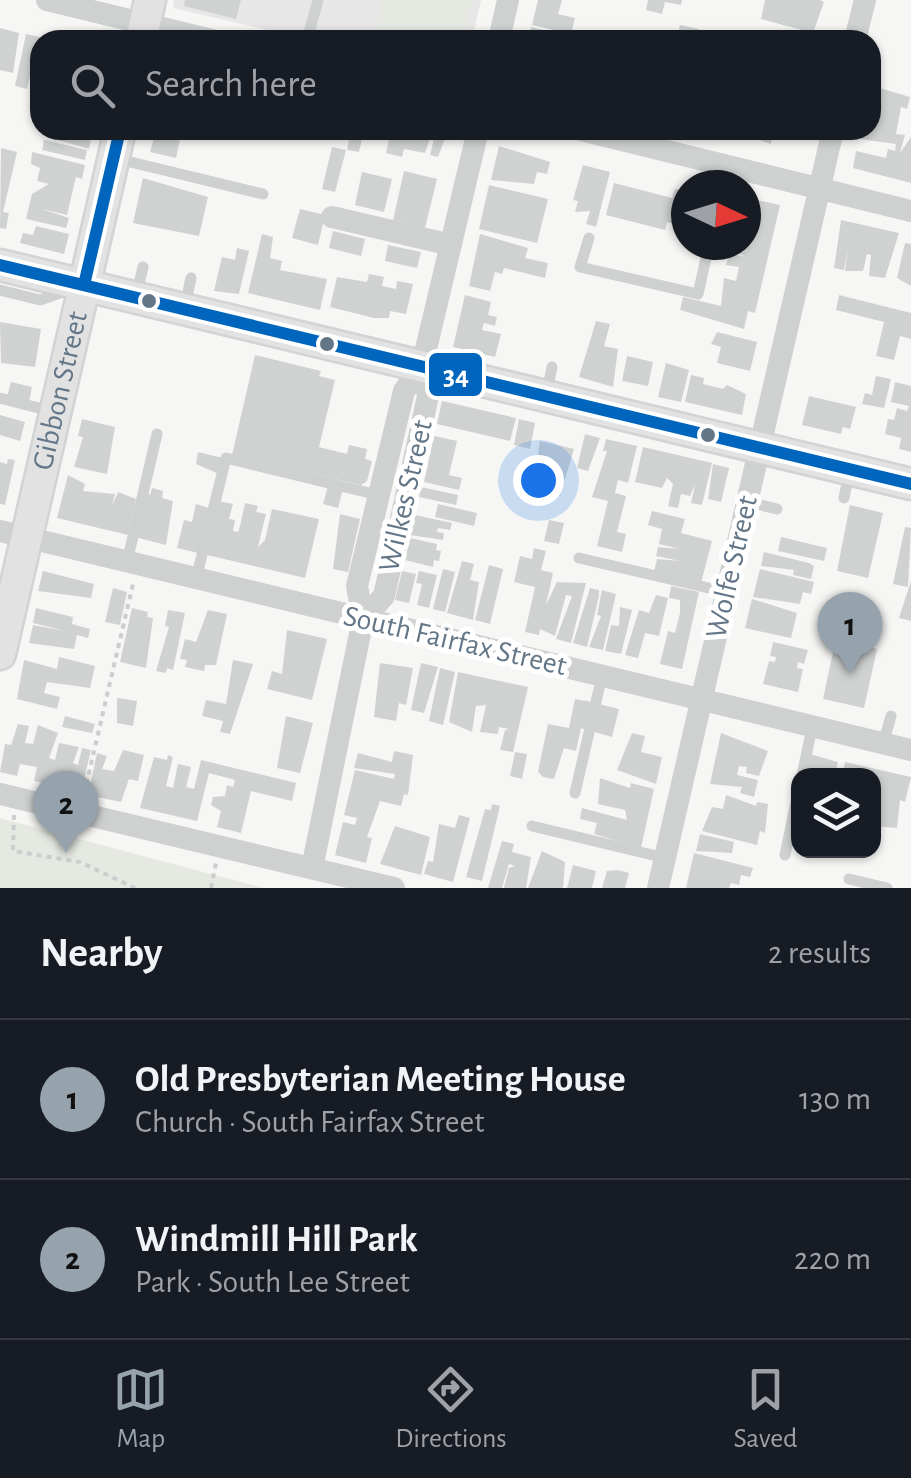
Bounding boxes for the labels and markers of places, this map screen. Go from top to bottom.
unlabelled marker [139,291,159,311]
unlabelled marker [317,334,337,354]
unlabelled marker [698,425,718,445]
pin: 1 [818,592,882,674]
pin: 2 [34,770,98,853]

